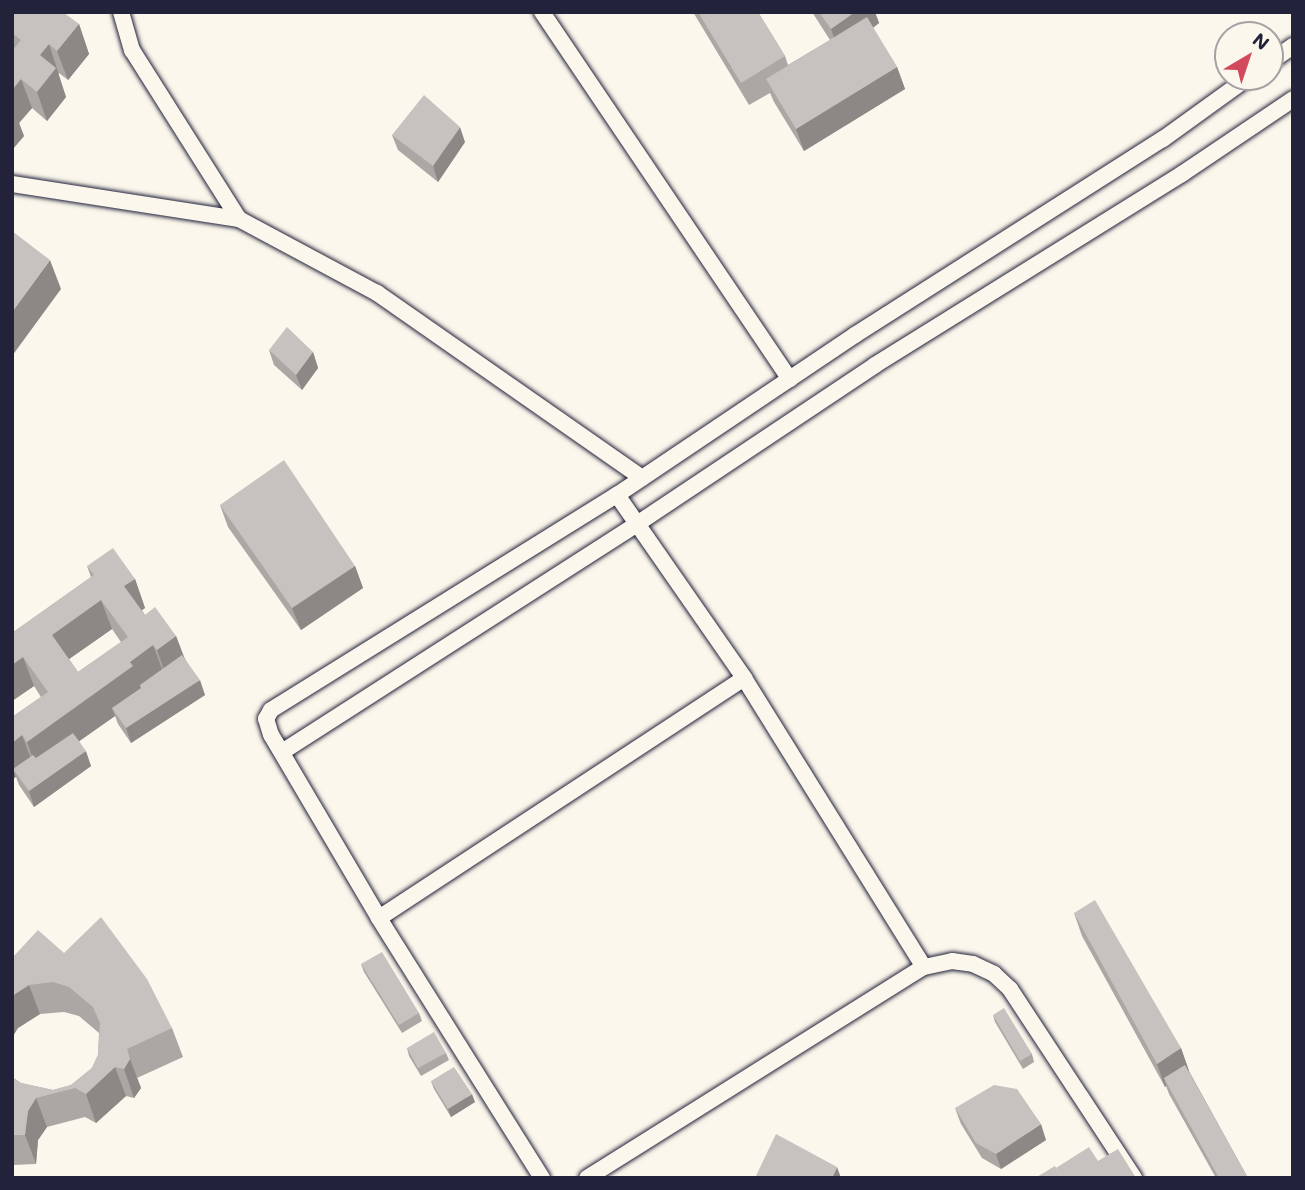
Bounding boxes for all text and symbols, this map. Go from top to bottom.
north arrow [1214,21,1284,91]
text: N [1248,27,1275,55]

